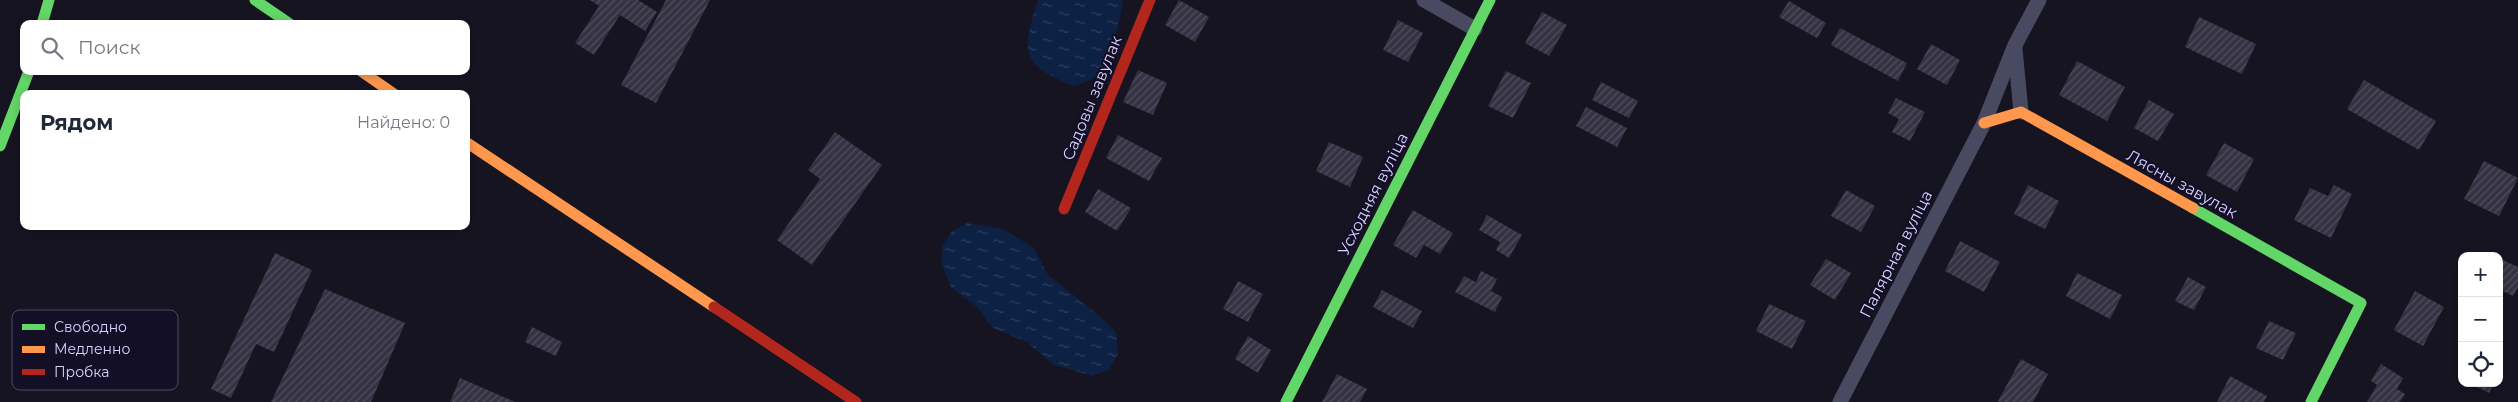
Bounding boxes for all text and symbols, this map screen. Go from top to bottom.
search box [20,20,470,75]
street label: Садовы завулак [1058,32,1126,163]
icon: search [38,34,66,62]
text: Поиск [78,36,141,59]
text: Рядом [40,110,113,135]
text: Найдено: 0 [357,113,450,132]
street label: Усходняя вуліца [1334,130,1412,258]
street label: Лясны завулак [2123,146,2241,223]
street label: Палярная вуліца [1856,187,1936,321]
map controls [2458,252,2503,387]
button: + [2458,252,2503,297]
button: − [2458,297,2503,342]
legend [12,310,178,390]
text: Свободно [54,318,127,336]
text: Медленно [54,340,130,358]
button: locate [2458,342,2503,387]
text: Пробка [54,363,109,381]

